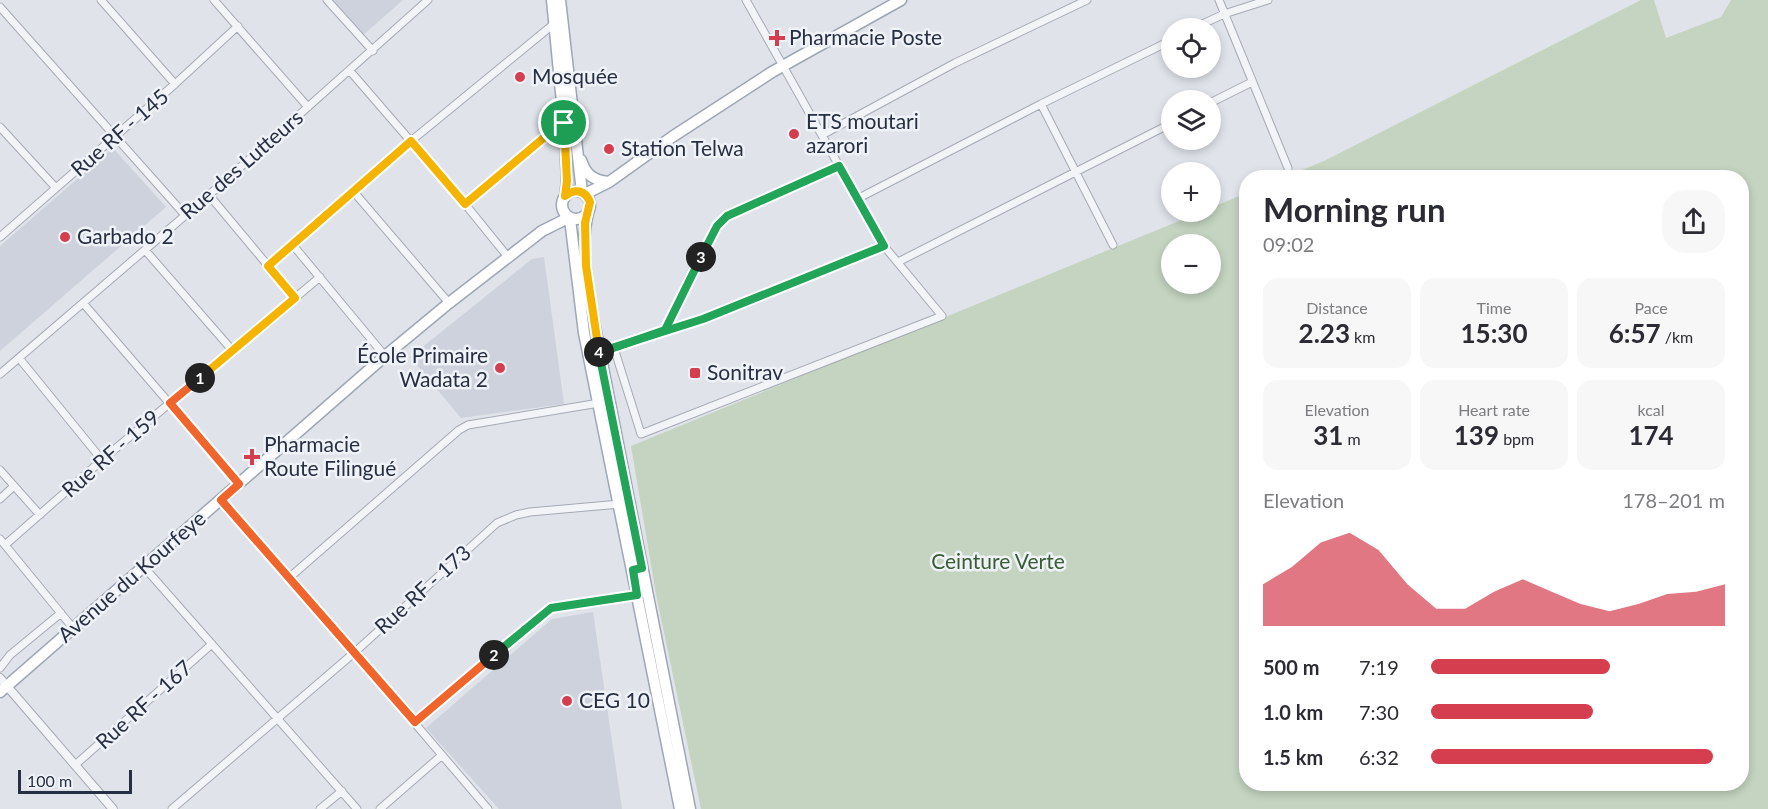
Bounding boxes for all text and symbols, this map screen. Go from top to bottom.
map controls [1161,18,1221,294]
button: locate [1161,18,1221,78]
place label: Pharmacie Poste [789,24,942,49]
marker: Pharmacie Poste [770,31,784,45]
place label: Mosquée [532,63,618,88]
marker: Mosquée [513,70,527,84]
street label: Rue RF - 145 [65,83,173,181]
button: layers [1161,90,1221,150]
pin [538,97,589,148]
street label: Rue des Lutteurs [175,104,307,224]
icon: arrive [547,106,580,139]
place label: ETS moutari azarori [806,108,919,157]
marker: ETS moutari azarori [787,127,801,141]
place label: Station Telwa [621,135,744,160]
marker: Station Telwa [602,142,616,156]
button: + [1161,162,1221,222]
text: Morning run [1263,189,1446,229]
button: share [1662,190,1725,253]
place label: Garbado 2 [77,223,174,248]
marker: Garbado 2 [58,230,72,244]
text: 09:02 [1263,232,1314,256]
button: − [1161,234,1221,294]
pin: 3 [686,242,716,272]
text: 3 [696,247,706,266]
text: Distance [1306,298,1368,317]
text: Time [1477,298,1511,317]
text: Pace [1634,298,1668,317]
text: 2.23 [1299,317,1350,349]
text: 15:30 [1460,317,1528,349]
text: 6:57 [1609,317,1661,349]
text: km [1350,327,1375,346]
text: /km [1661,327,1693,346]
pin: 4 [584,337,614,367]
place label: École Primaire Wadata 2 [357,342,488,391]
text: 4 [594,342,604,361]
place label: Sonitrav [707,359,783,384]
marker: École Primaire Wadata 2 [493,361,507,375]
pin: 1 [185,363,215,393]
marker: Sonitrav [688,366,702,380]
text: 1 [195,368,205,387]
text: Elevation [1305,400,1370,419]
text: Heart rate [1458,400,1530,419]
text: kcal [1637,400,1665,419]
street label: Rue RF - 159 [56,404,164,502]
text: 31 [1313,419,1343,451]
text: 139 [1454,419,1499,451]
text: 174 [1628,419,1674,451]
text: m [1343,429,1361,448]
text: bpm [1499,429,1534,448]
place label: Pharmacie Route Filingué [264,431,396,480]
marker: Pharmacie Route Filingué [245,450,259,464]
text: Elevation [1263,488,1344,512]
text: 178–201 m [1622,488,1725,512]
street label: Avenue du Kourfeye [52,505,210,647]
street label: Rue RF - 173 [369,539,475,639]
park label: Ceinture Verte [931,548,1065,573]
pin: 2 [479,640,509,670]
text: 2 [489,645,499,664]
street label: Rue RF - 167 [90,654,196,754]
text: 500 m [1263,655,1319,679]
text: 7:19 [1359,655,1399,679]
place label: CEG 10 [579,687,650,712]
marker: CEG 10 [560,694,574,708]
text: 1.0 km [1263,700,1323,724]
text: 7:30 [1359,700,1399,724]
text: 1.5 km [1263,745,1323,769]
text: 6:32 [1359,745,1399,769]
scale bar [18,767,132,794]
text: 100 m [27,771,72,790]

